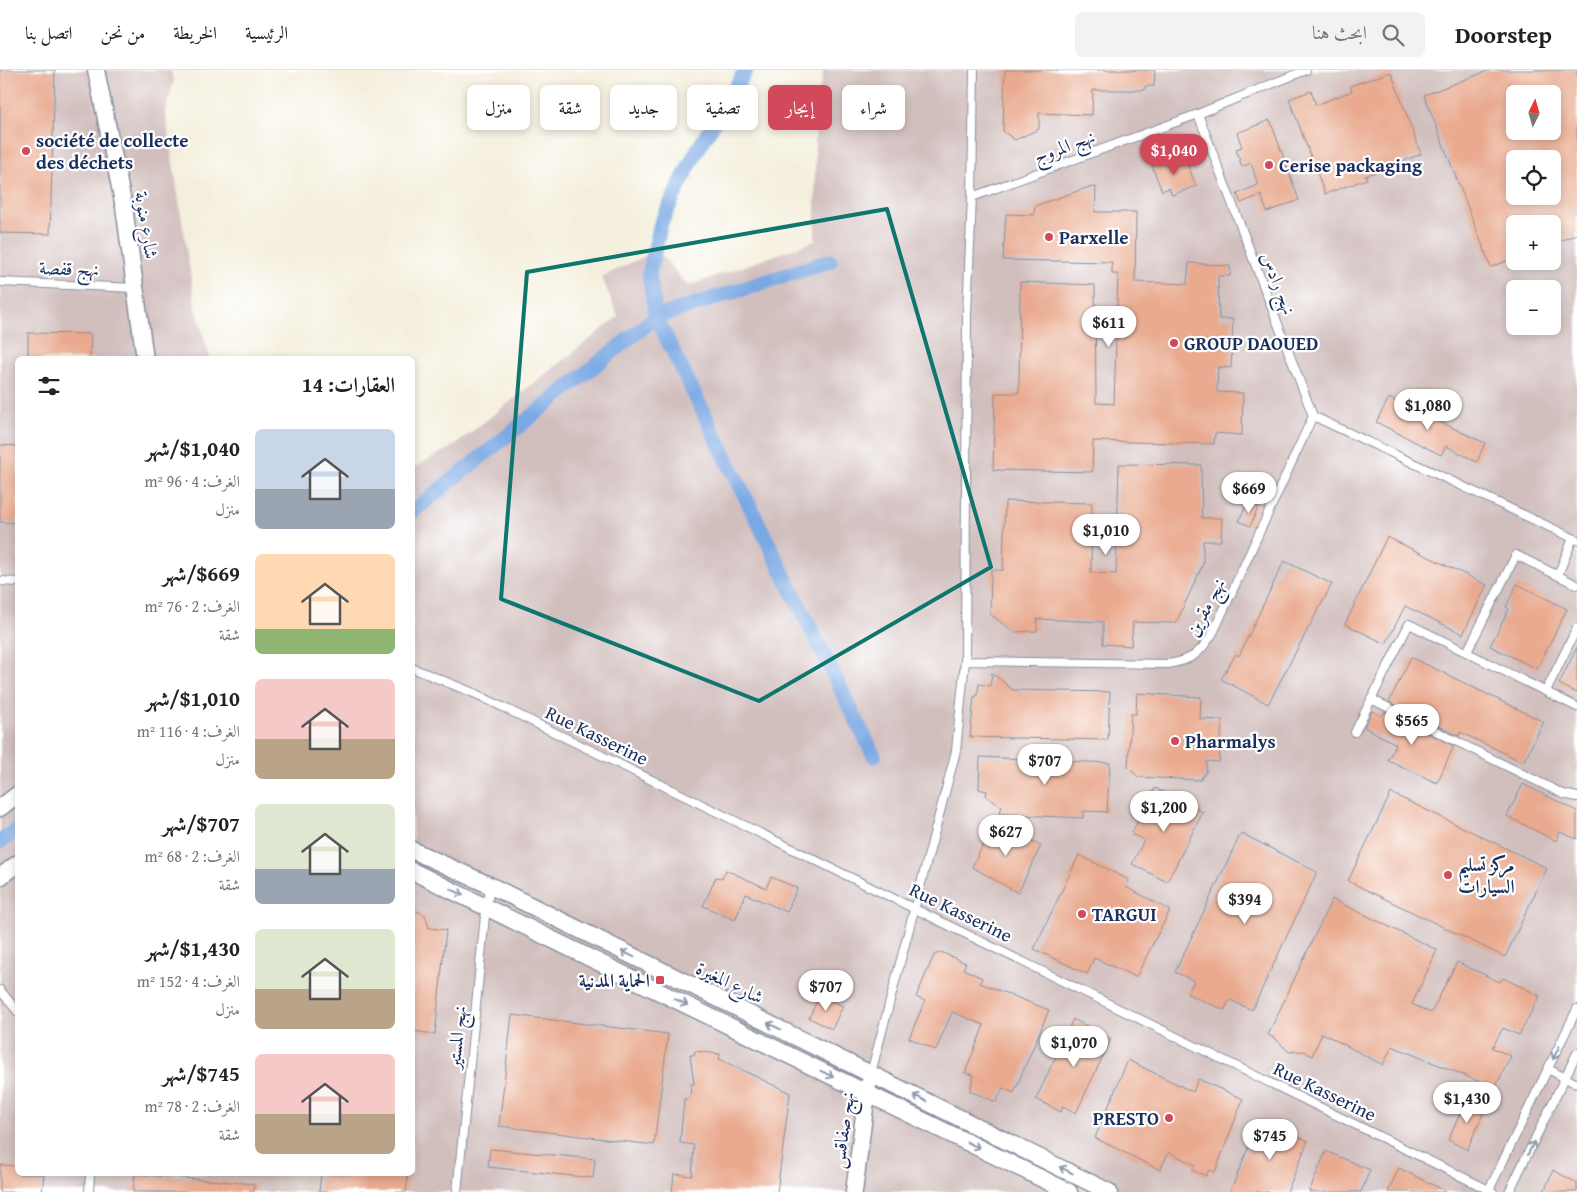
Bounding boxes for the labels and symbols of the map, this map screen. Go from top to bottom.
north arrow [1506,85,1561,140]
street label: نهج المروج [1029,122,1100,174]
place label: société de collecte des déchets [36,126,189,176]
pin: $1,040 [1133,134,1215,176]
marker: société de collecte des déchets [20,145,32,157]
place label: Cerise packaging [1279,151,1423,179]
marker: Cerise packaging [1263,159,1275,171]
street label: شارع منوبة [126,189,166,261]
place label: Parxelle [1059,223,1129,251]
marker: Parxelle [1043,231,1055,243]
street label: نهج رادس [1250,247,1304,320]
street label: نهج قفصة [38,253,100,287]
pin: $611 [1079,306,1139,348]
place label: GROUP DAOUED [1184,329,1318,357]
marker: GROUP DAOUED [1168,337,1180,349]
pin: $1,080 [1387,388,1469,431]
pin: $669 [1219,472,1279,514]
pin: $1,010 [1065,514,1147,556]
street label: نهج مقرين [1178,573,1236,643]
street label: Rue Kasserine [541,698,653,772]
pin: $565 [1382,704,1442,746]
place label: Pharmalys [1185,727,1276,755]
marker: Pharmalys [1169,735,1181,747]
pin: $707 [1015,744,1075,786]
pin: $1,200 [1123,790,1205,833]
pin: $627 [976,814,1036,857]
place label: مركز تسليم السيارات [1458,850,1515,900]
marker: مركز تسليم السيارات [1442,869,1454,881]
street label: Rue Kasserine [905,875,1017,949]
pin: $394 [1215,882,1275,925]
one-way arrow [449,888,464,897]
place label: TARGUI [1092,900,1157,928]
marker: TARGUI [1076,908,1088,920]
one-way arrow [621,949,636,959]
street label: شارع المغيرة [690,954,769,1012]
place label: الحماية المدنية [579,966,650,994]
pin: $707 [796,970,856,1012]
marker: الحماية المدنية [654,974,666,986]
one-way arrow [673,998,688,1007]
street label: نهج المستير [439,1004,477,1072]
one-way arrow [767,1021,782,1031]
pin: $1,070 [1033,1026,1115,1068]
one-way arrow [1550,1045,1560,1060]
street label: Rue Kasserine [1269,1054,1381,1128]
one-way arrow [819,1069,834,1079]
pin: $1,430 [1426,1082,1508,1124]
street label: نهج صفاقس [823,1090,865,1171]
one-way arrow [913,1092,928,1102]
place label: PRESTO [1093,1104,1159,1132]
marker: PRESTO [1163,1112,1175,1124]
pin: $745 [1240,1118,1300,1161]
one-way arrow [965,1141,980,1151]
one-way arrow [1526,1141,1536,1156]
one-way arrow [1058,1165,1073,1175]

